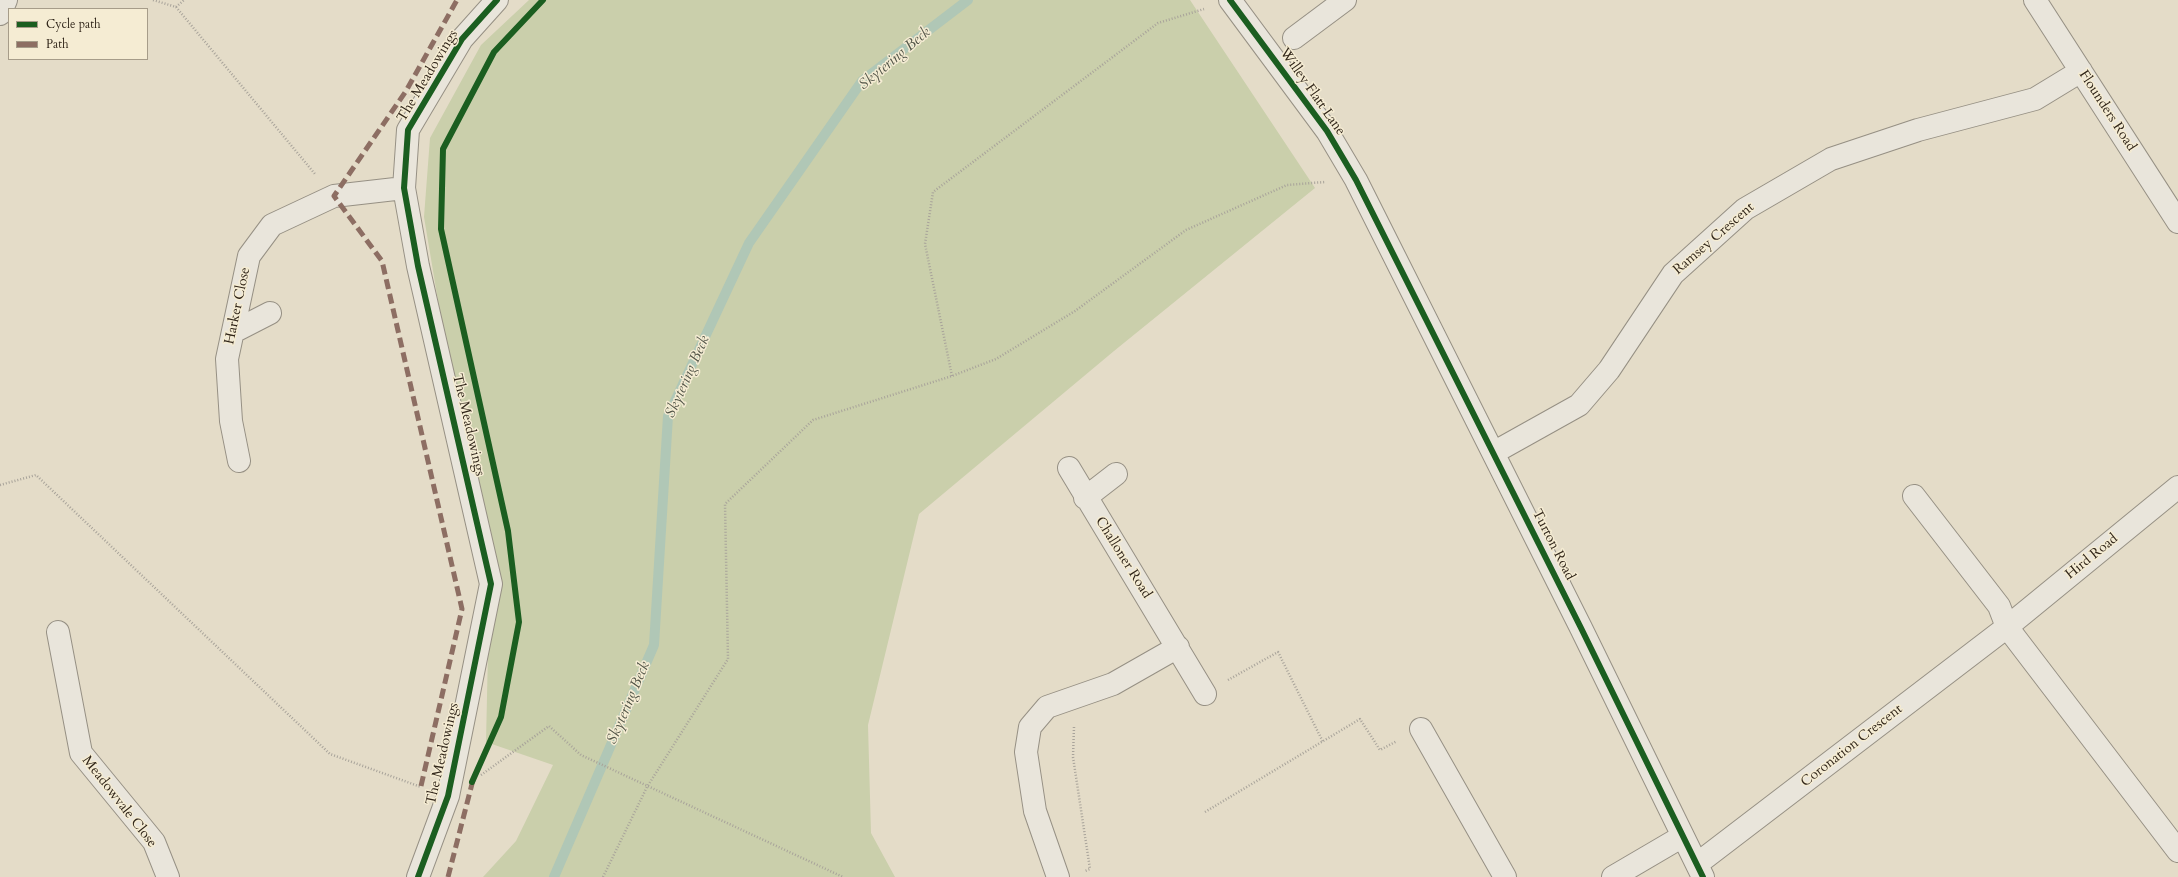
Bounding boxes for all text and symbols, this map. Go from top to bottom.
legend [8,8,148,60]
text: Cycle path [46,16,101,32]
water label: Skytering Beck [856,24,934,94]
street label: The Meadowings [394,27,462,125]
text: Path [46,36,69,52]
street label: Willey Flatt Lane [1276,45,1348,139]
street label: Flounders Road [2075,67,2139,155]
street label: Ramsey Crescent [1670,199,1758,279]
street label: Harker Close [222,266,254,346]
water label: Skytering Beck [662,333,714,421]
street label: The Meadowings [448,372,488,478]
street label: Turton Road [1528,507,1578,583]
street label: Challoner Road [1091,514,1155,602]
street label: Hird Road [2062,531,2122,583]
water label: Skytering Beck [604,659,654,747]
street label: The Meadowings [423,701,463,807]
street label: Coronation Crescent [1798,701,1906,791]
street label: Meadowvale Close [78,753,160,851]

